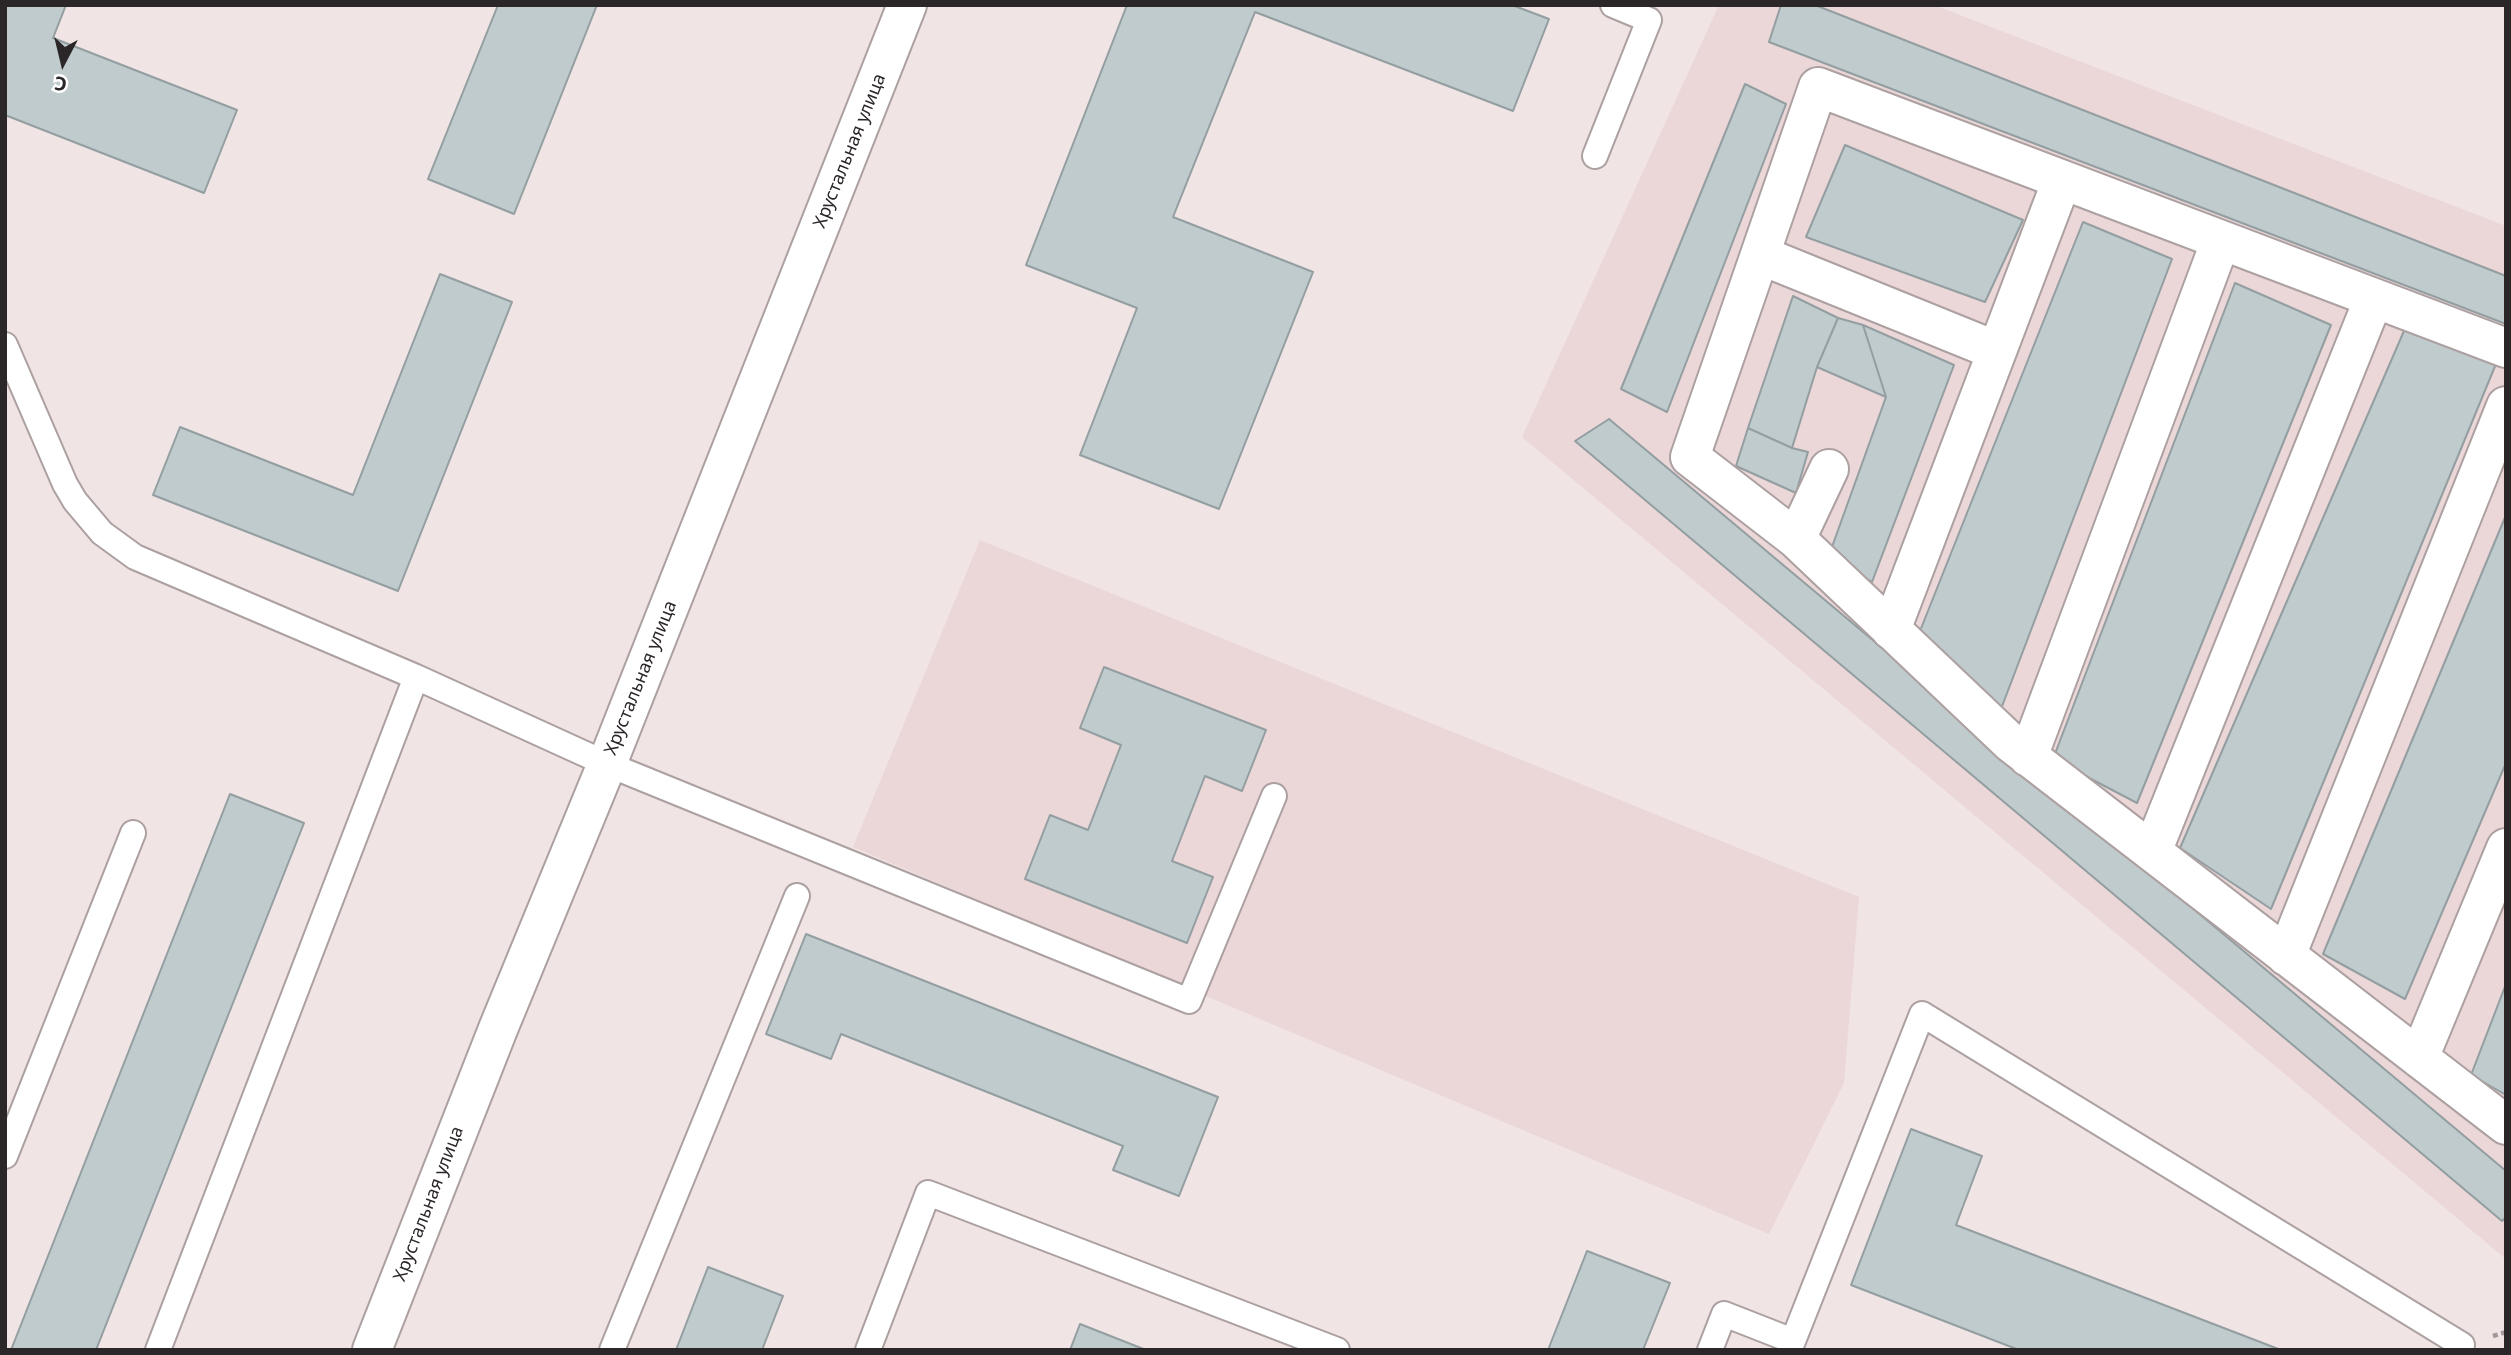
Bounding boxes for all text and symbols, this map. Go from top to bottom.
north arrow [28,28,98,98]
text: С [53,70,68,97]
street label: Хрустальная улица [809,71,891,231]
street label: Хрустальная улица [600,598,682,758]
street label: Хрустальная улица [389,1123,469,1285]

